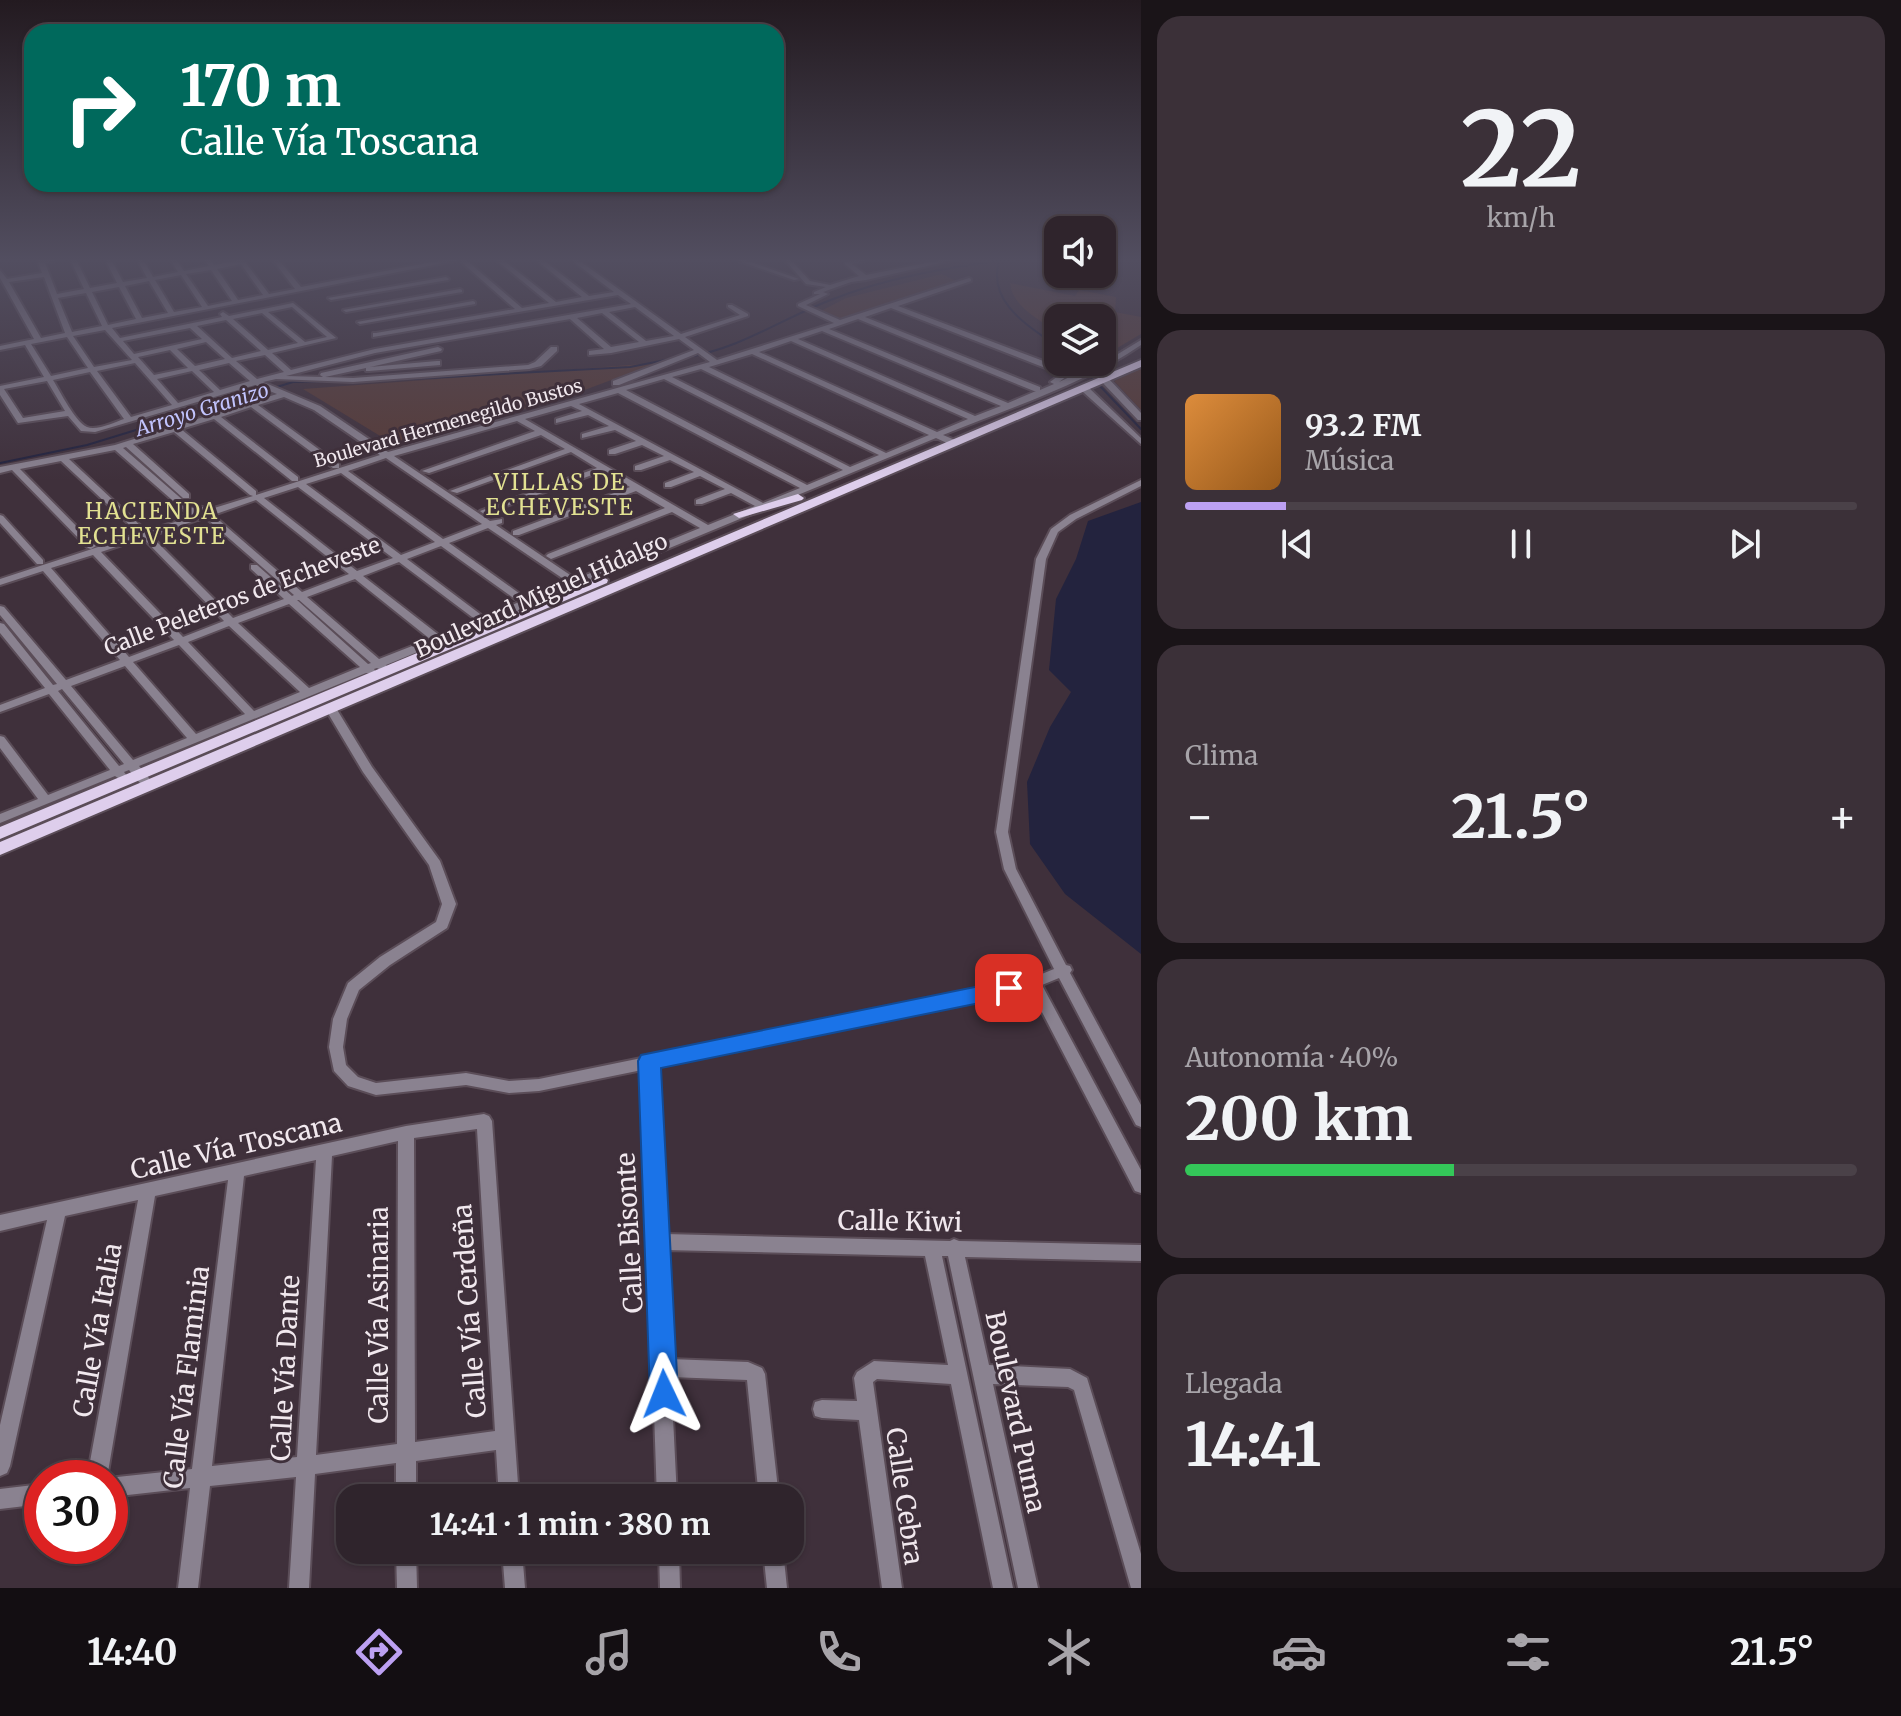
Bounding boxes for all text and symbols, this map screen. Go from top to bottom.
text: 170 m [180,51,341,121]
icon: right [48,56,152,160]
text: 22 [1460,84,1582,214]
text: Calle Vía Toscana [180,120,479,165]
text: km/h [1487,201,1555,234]
map controls [1044,216,1116,376]
button: sound [1044,216,1116,288]
button: layers [1044,304,1116,376]
street label: Boulevard Hermenegildo Bustos [311,374,585,472]
water label: Arroyo Granizo [130,377,272,442]
text: 93.2 FM [1305,406,1421,444]
text: Música [1305,444,1394,477]
district label: VILLAS DE ECHEVESTE [485,468,635,521]
district label: HACIENDA ECHEVESTE [77,497,227,550]
icon: previous [1275,522,1319,566]
icon: pause [1499,522,1543,566]
icon: next [1723,522,1767,566]
street label: Boulevard Miguel Hidalgo [410,526,672,663]
street label: Calle Peleteros de Echeveste [100,530,384,662]
text: Clima [1185,739,1258,772]
text: 21.5° [1451,779,1591,854]
text: − [1185,789,1214,844]
text: + [1828,789,1857,844]
pin [975,954,1043,1022]
icon: arrive [987,966,1031,1010]
text: Autonomía · 40% [1185,1041,1398,1074]
text: 200 km [1185,1081,1413,1156]
street label: Calle Vía Toscana [127,1106,345,1186]
street label: Calle Bisonte [608,1152,650,1314]
street label: Calle Vía Cerdeña [445,1203,493,1419]
street label: Calle Kiwi [837,1203,963,1239]
street label: Calle Vía Asinaria [362,1206,395,1424]
street label: Calle Vía Italia [65,1240,129,1420]
street label: Calle Vía Flaminia [156,1264,216,1490]
street label: Calle Vía Dante [264,1274,306,1462]
street label: Boulevard Puma [979,1308,1053,1516]
position arrow [622,1352,706,1436]
text: Llegada [1185,1367,1282,1400]
text: 14:41 [1185,1407,1321,1482]
street label: Calle Cebra [879,1425,931,1567]
speed limit sign: 30 [24,1460,128,1564]
text: 14:41 · 1 min · 380 m [430,1505,710,1543]
icon: directions [351,1624,407,1680]
icon: music [581,1624,637,1680]
icon: phone [811,1624,867,1680]
icon: climate [1041,1624,1097,1680]
icon: car [1271,1624,1327,1680]
icon: filters [1500,1624,1556,1680]
text: 14:40 [87,1630,178,1675]
text: 21.5° [1730,1630,1814,1675]

